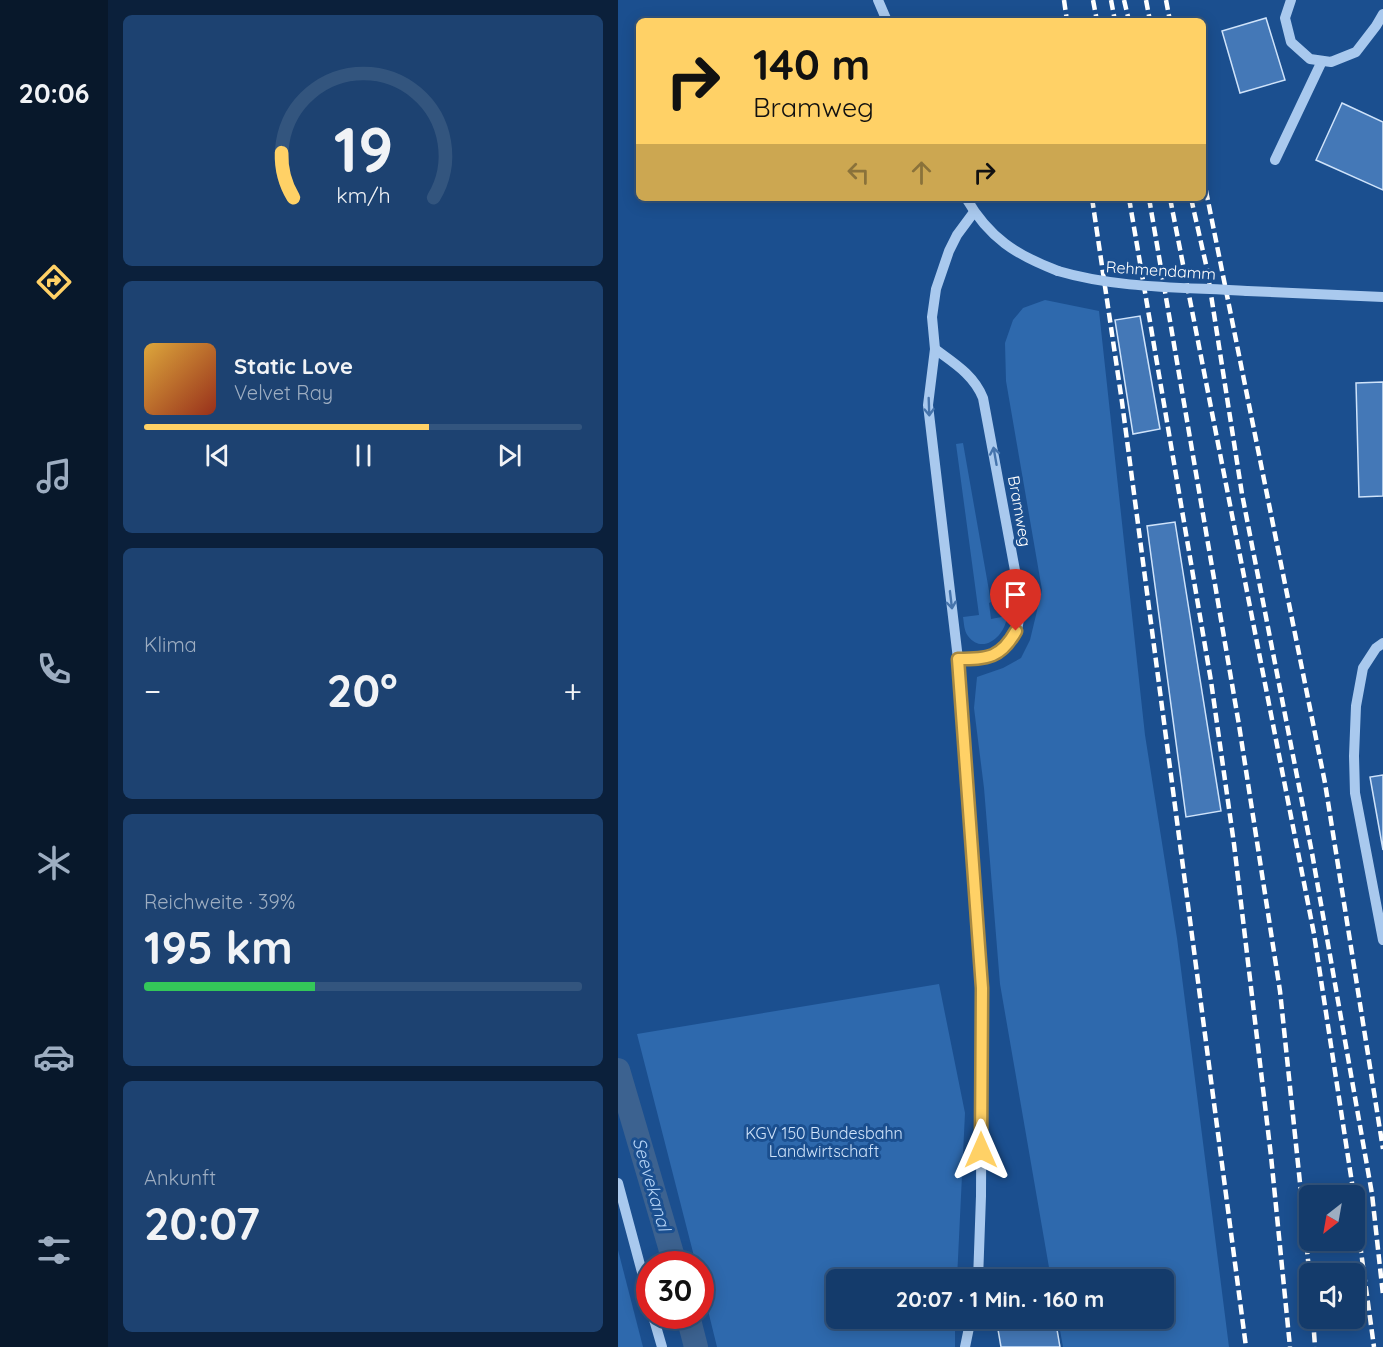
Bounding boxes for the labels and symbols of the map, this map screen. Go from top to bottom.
street label: Rehmendamm [1105,256,1217,284]
one-way arrow [924,396,935,416]
one-way arrow [989,447,1000,466]
street label: Bramweg [1004,474,1036,548]
pin [990,569,1041,631]
one-way arrow [946,590,957,610]
position arrow [949,1118,1013,1182]
park label: KGV 150 Bundesbahn Landwirtschaft [745,1123,903,1161]
water label: Seevekanal [628,1135,677,1235]
north arrow [1299,1185,1365,1251]
speed limit sign: 30 [636,1251,714,1329]

